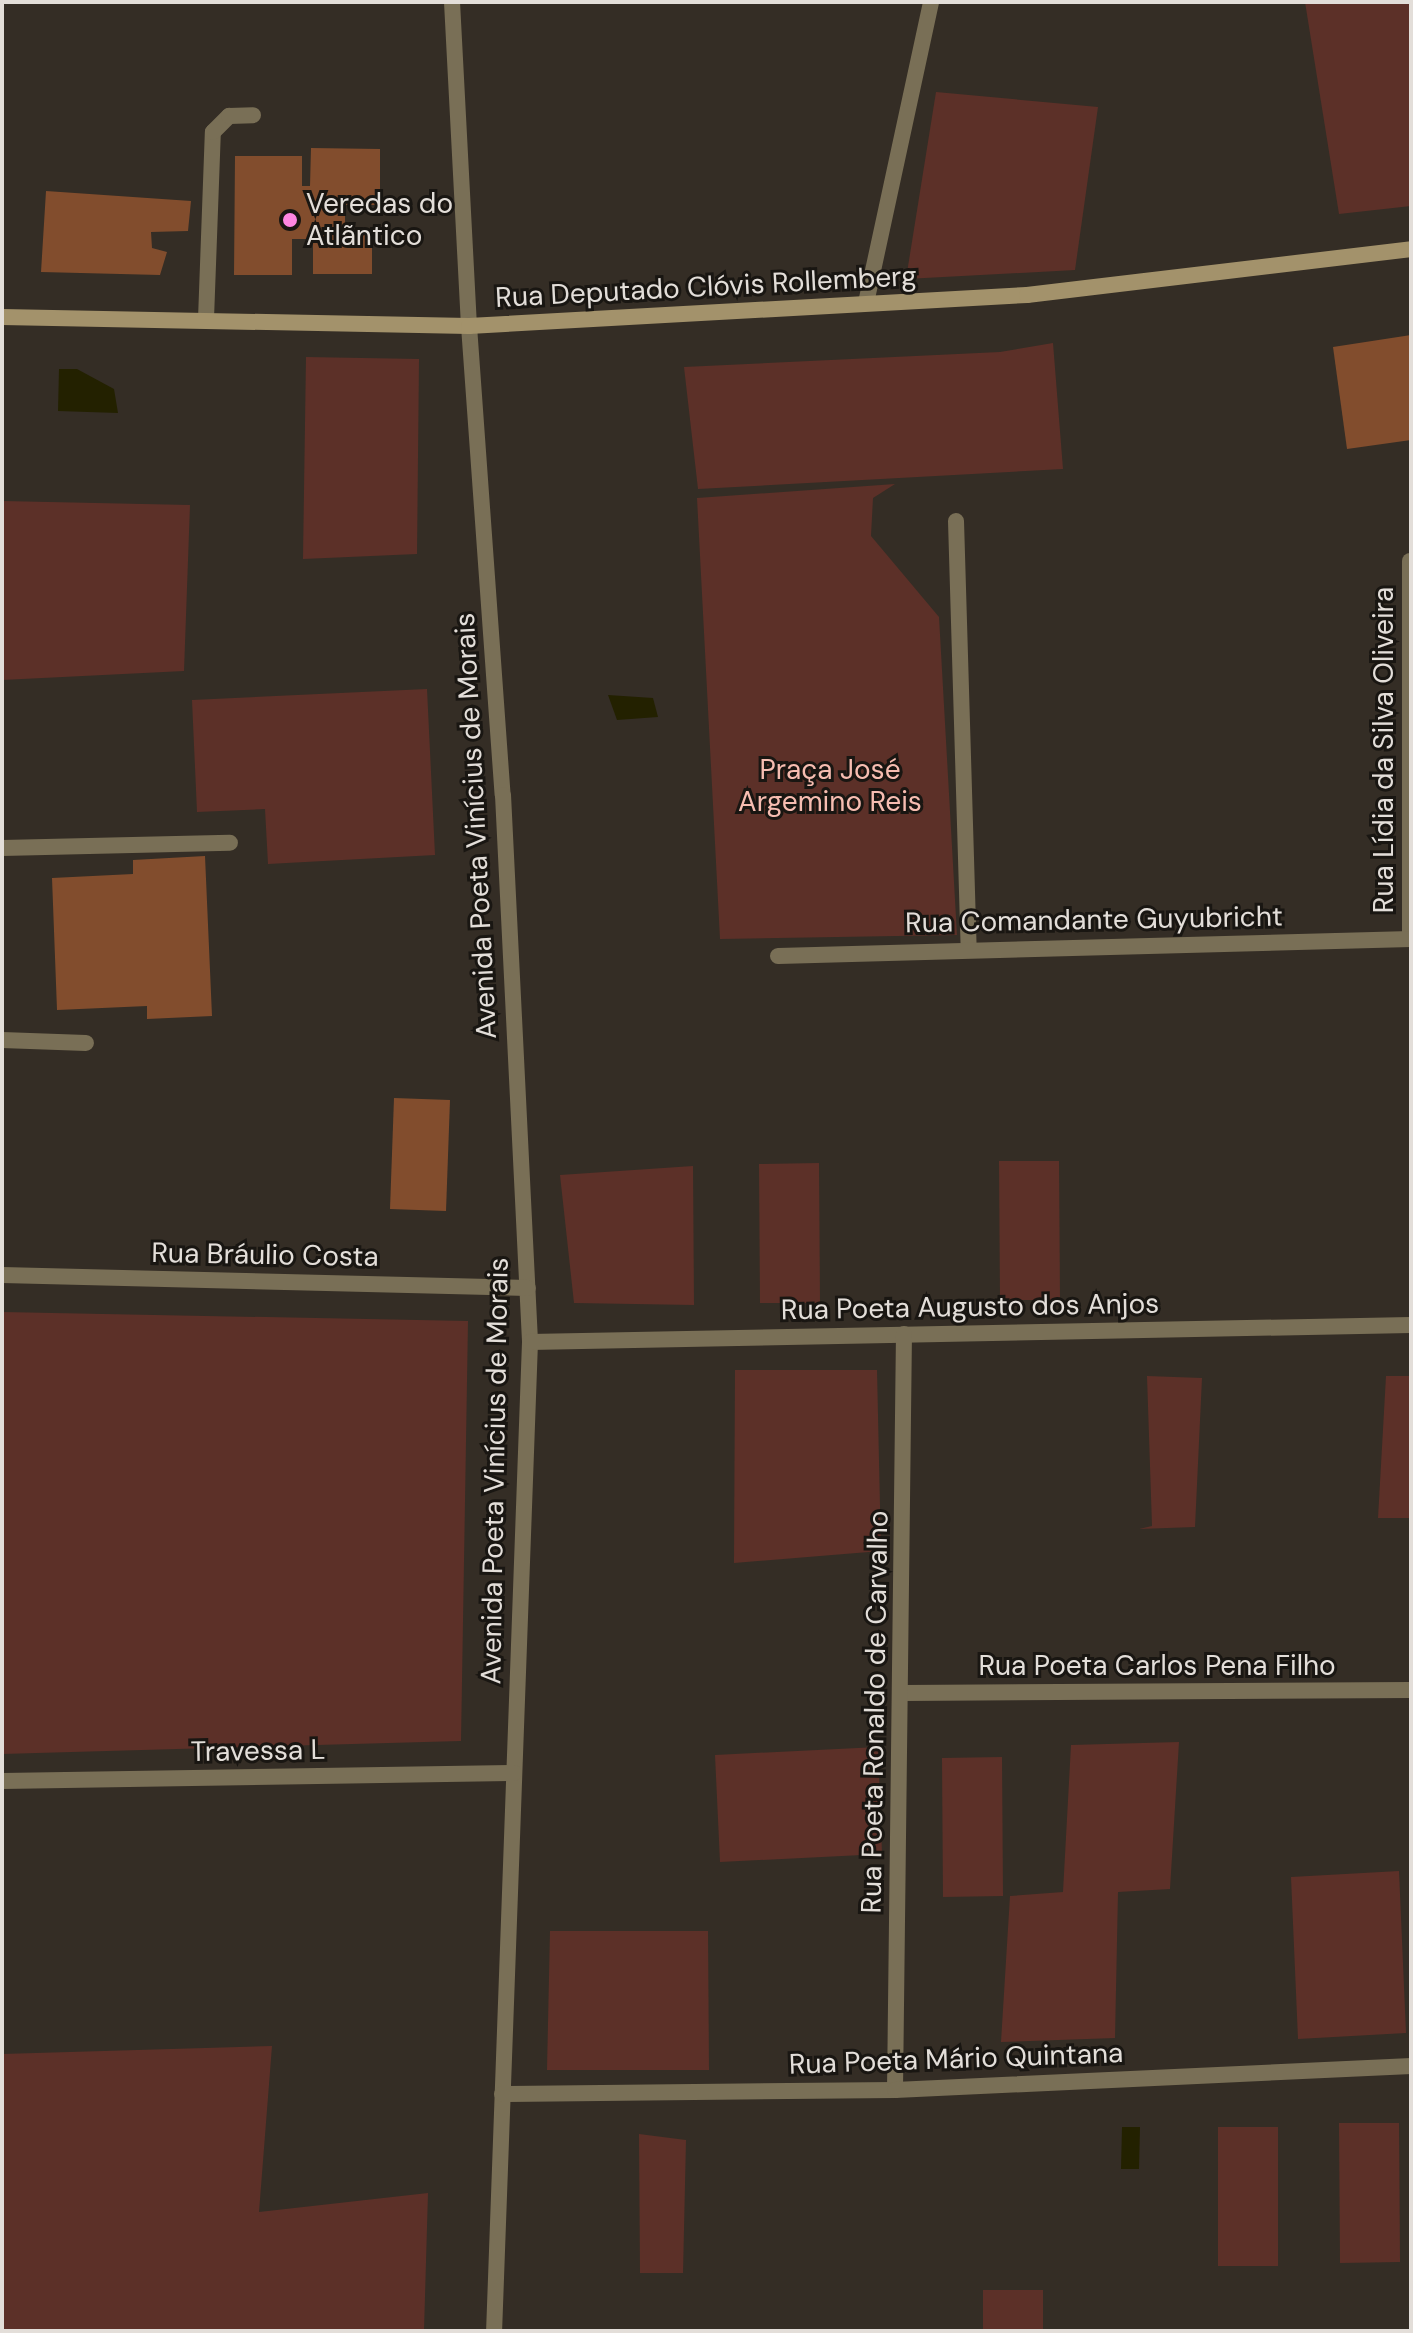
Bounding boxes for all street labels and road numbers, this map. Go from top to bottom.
street label: Rua Deputado Clóvis Rollemberg [494,259,918,315]
street label: Rua Lídia da Silva Oliveira [1367,587,1401,913]
street label: Avenida Poeta Vinícius de Morais [448,612,504,1040]
street label: Rua Comandante Guyubricht [905,900,1283,940]
street label: Rua Bráulio Costa [151,1236,379,1274]
street label: Avenida Poeta Vinícius de Morais [474,1257,516,1685]
street label: Rua Poeta Augusto dos Anjos [781,1287,1159,1327]
street label: Rua Poeta Ronaldo de Carvalho [855,1510,895,1914]
street label: Rua Poeta Carlos Pena Filho [978,1649,1336,1683]
street label: Travessa L [190,1733,326,1769]
street label: Rua Poeta Mário Quintana [788,2036,1124,2082]

